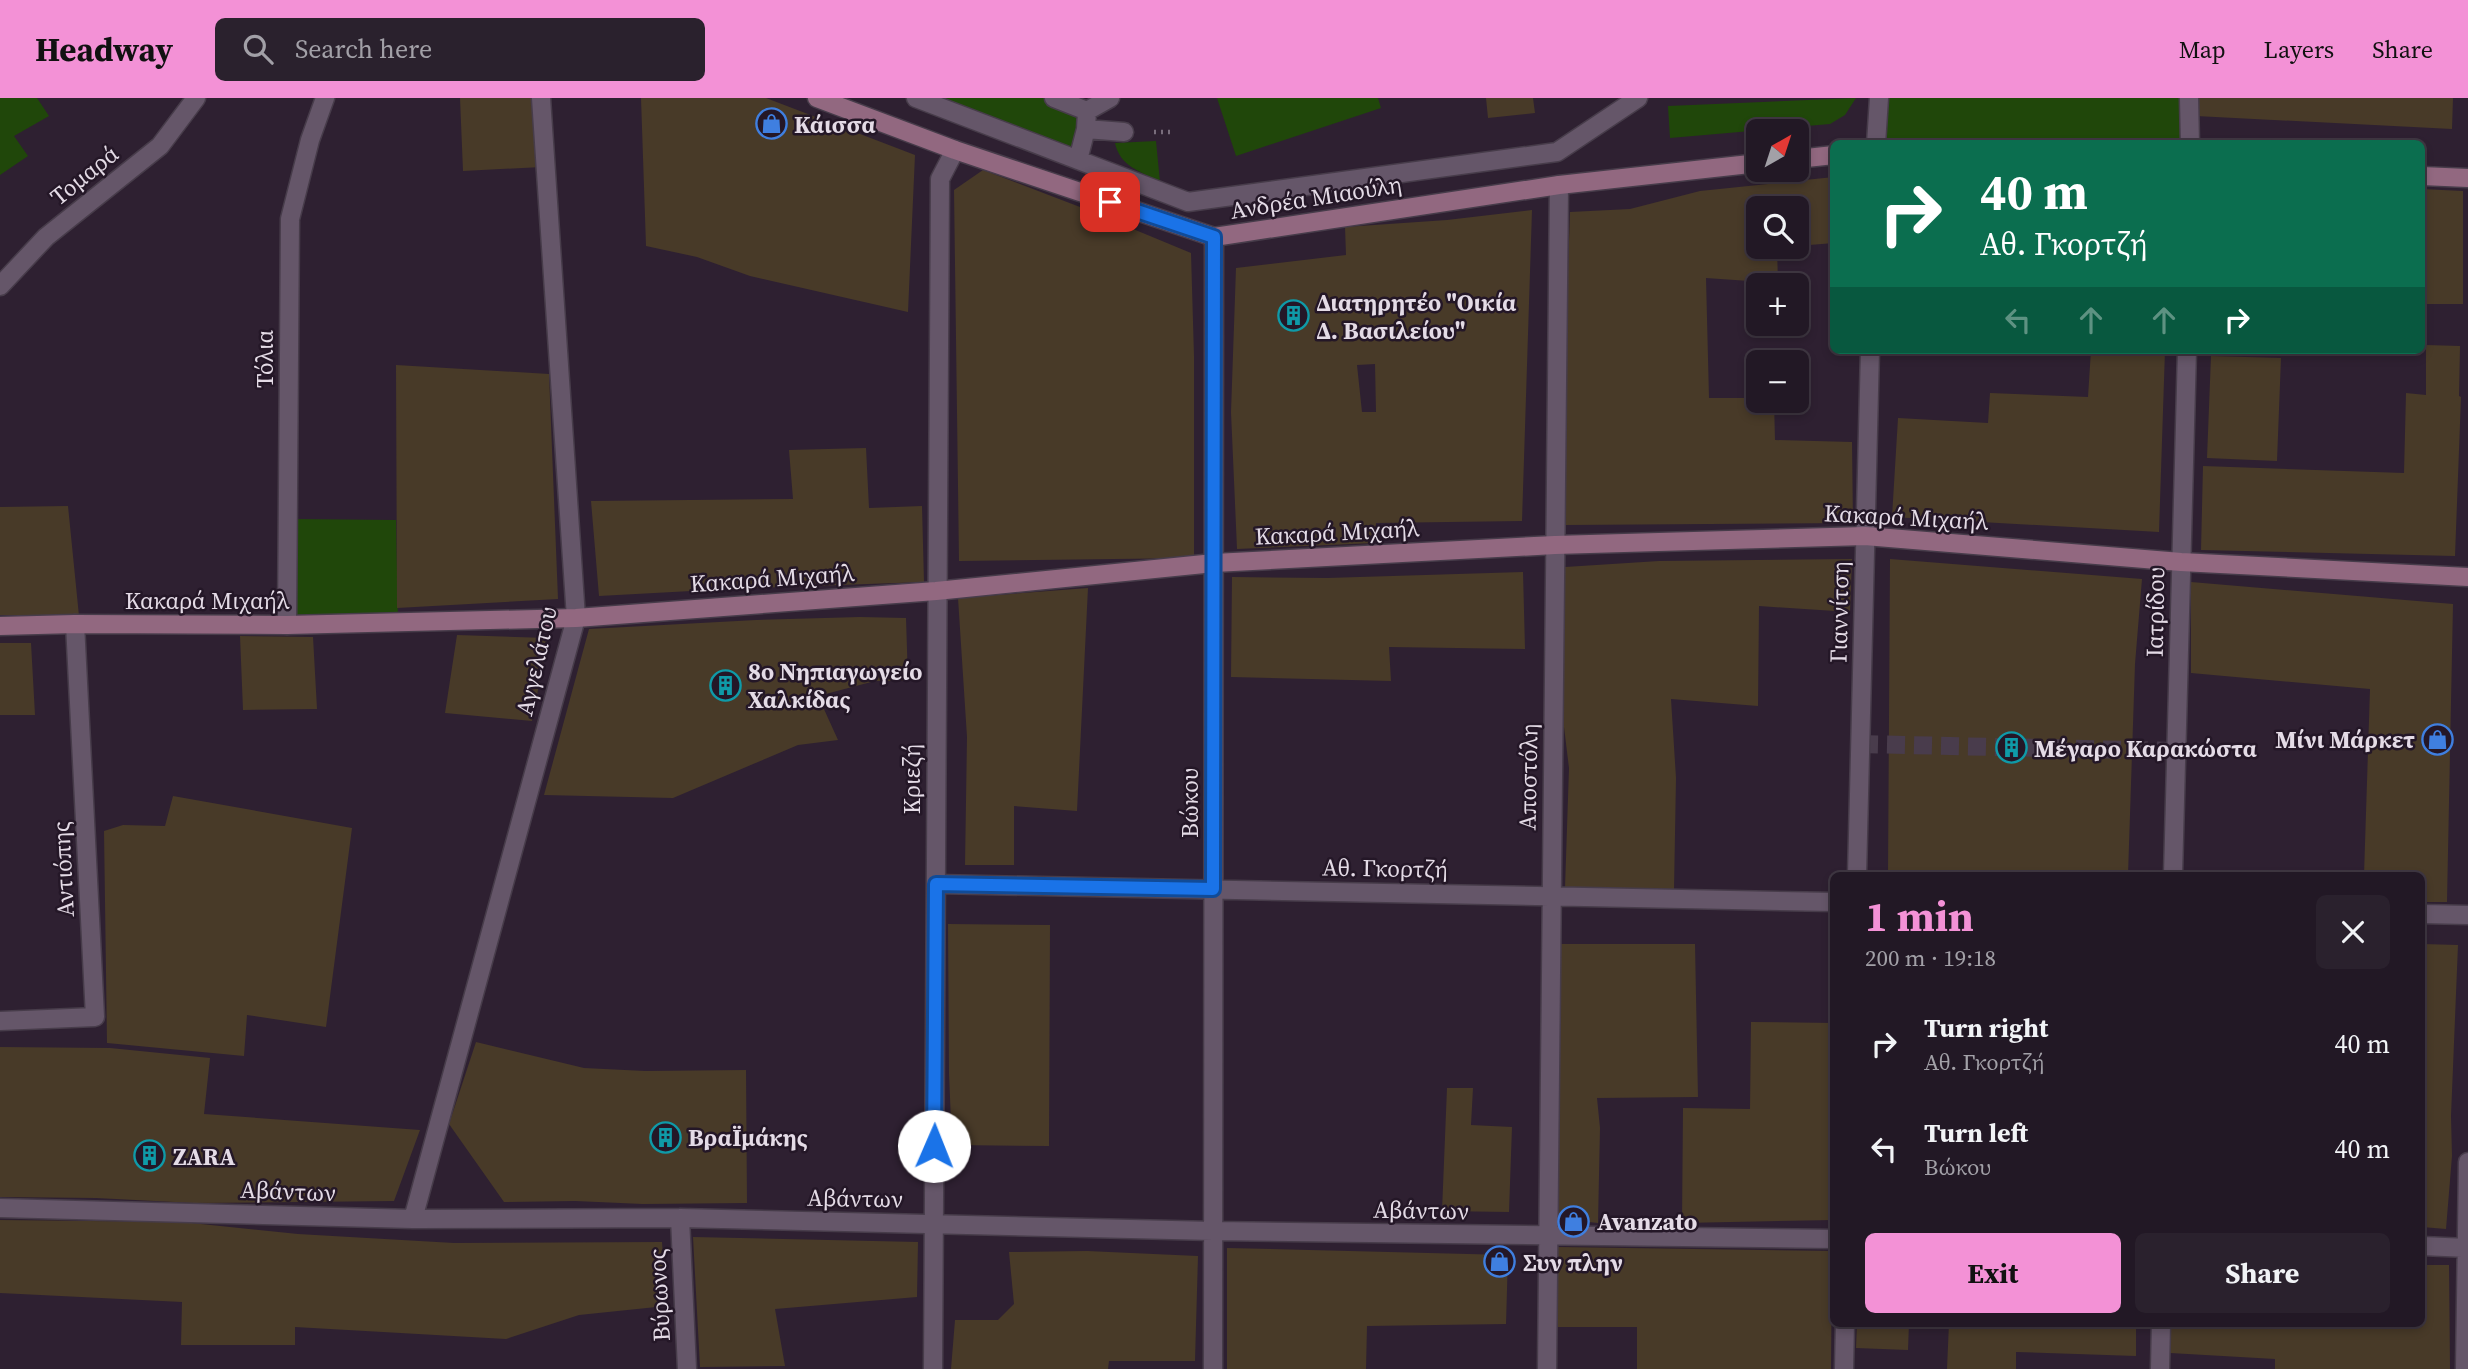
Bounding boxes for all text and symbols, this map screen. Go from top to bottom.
search box [215,18,705,81]
text: Headway [35,27,173,72]
icon: search [239,30,277,68]
text: Search here [295,31,432,67]
text: Map [2179,33,2226,66]
text: Layers [2264,33,2334,66]
text: Share [2372,33,2433,66]
shop icon: Κάισσα [754,107,788,141]
place label: Κάισσα [794,108,876,141]
north arrow [1746,119,1810,182]
map controls [1746,119,1809,413]
street label: Τομαρά [43,137,125,213]
text: 40 m [1980,158,2088,225]
street label: Ανδρέα Μιαούλη [1228,167,1404,227]
icon: right [1865,168,1956,259]
pin [1080,172,1140,232]
icon: arrive [1091,183,1129,221]
button: search [1746,196,1809,259]
text: Αθ. Γκορτζή [1980,222,2148,266]
button: + [1746,273,1809,336]
place label: Διατηρητέο "Οικία Δ. Βασιλείου" [1316,286,1516,347]
building icon: Διατηρητέο "Οικία Δ. Βασιλείου" [1276,299,1310,333]
icon: left [1999,301,2037,339]
icon: ahead [2072,301,2110,339]
icon: ahead [2145,301,2183,339]
icon: right [2218,301,2256,339]
street label: Τόλια [248,330,281,388]
button: − [1746,350,1809,413]
street label: Κακαρά Μιχαήλ [1823,496,1990,538]
street label: Κακαρά Μιχαήλ [1254,511,1421,553]
street label: Κακαρά Μιχαήλ [689,556,856,600]
street label: Γιαννίτση [1822,561,1856,663]
street label: Ιατρίδου [2138,567,2172,657]
street label: Κακαρά Μιχαήλ [125,584,290,617]
street label: Αγγελάτου [507,603,565,719]
place label: 8ο Νηπιαγωγείο Χαλκίδας [748,655,922,716]
building icon: 8ο Νηπιαγωγείο Χαλκίδας [708,668,742,702]
shop icon: Μίνι Μάρκετ [2421,722,2455,756]
street label: Αποστόλη [1511,723,1545,831]
place label: Μίνι Μάρκετ [2275,723,2415,756]
building icon: Μέγαρο Καρακώστα [1994,731,2028,765]
place label: Μέγαρο Καρακώστα [2034,732,2257,765]
street label: Κριεζή [895,744,928,814]
street label: Βώκου [1173,768,1206,838]
street label: Αντιόπης [44,820,82,918]
street label: Αθ. Γκορτζή [1322,850,1448,886]
text: 1 min [1865,887,1974,945]
button: close [2316,895,2390,969]
text: 200 m · 19:18 [1865,942,1996,974]
text: Turn right [1924,1010,2048,1046]
icon: right [1865,1025,1903,1063]
text: 40 m [2335,1026,2390,1062]
text: Αθ. Γκορτζή [1924,1046,2044,1078]
position arrow [897,1109,971,1183]
text: Turn left [1924,1115,2028,1151]
building icon: ΒραΪμάκης [648,1120,682,1154]
place label: ΒραΪμάκης [688,1121,808,1154]
icon: left [1865,1130,1903,1168]
text: 40 m [2335,1131,2390,1167]
building icon: ZARA [133,1139,167,1173]
place label: ZARA [173,1140,235,1173]
text: Βώκου [1924,1151,1991,1183]
street label: Αβάντων [240,1173,336,1209]
street label: Αβάντων [807,1181,903,1215]
street label: Αβάντων [1373,1193,1469,1227]
shop icon: Avanzato [1557,1204,1591,1238]
place label: Avanzato [1597,1205,1697,1238]
button: Exit [1865,1233,2121,1313]
button: Share [2135,1233,2390,1313]
shop icon: Συν πλην [1483,1245,1517,1279]
place label: Συν πλην [1523,1246,1623,1279]
street label: Βύρωνος [640,1248,678,1342]

